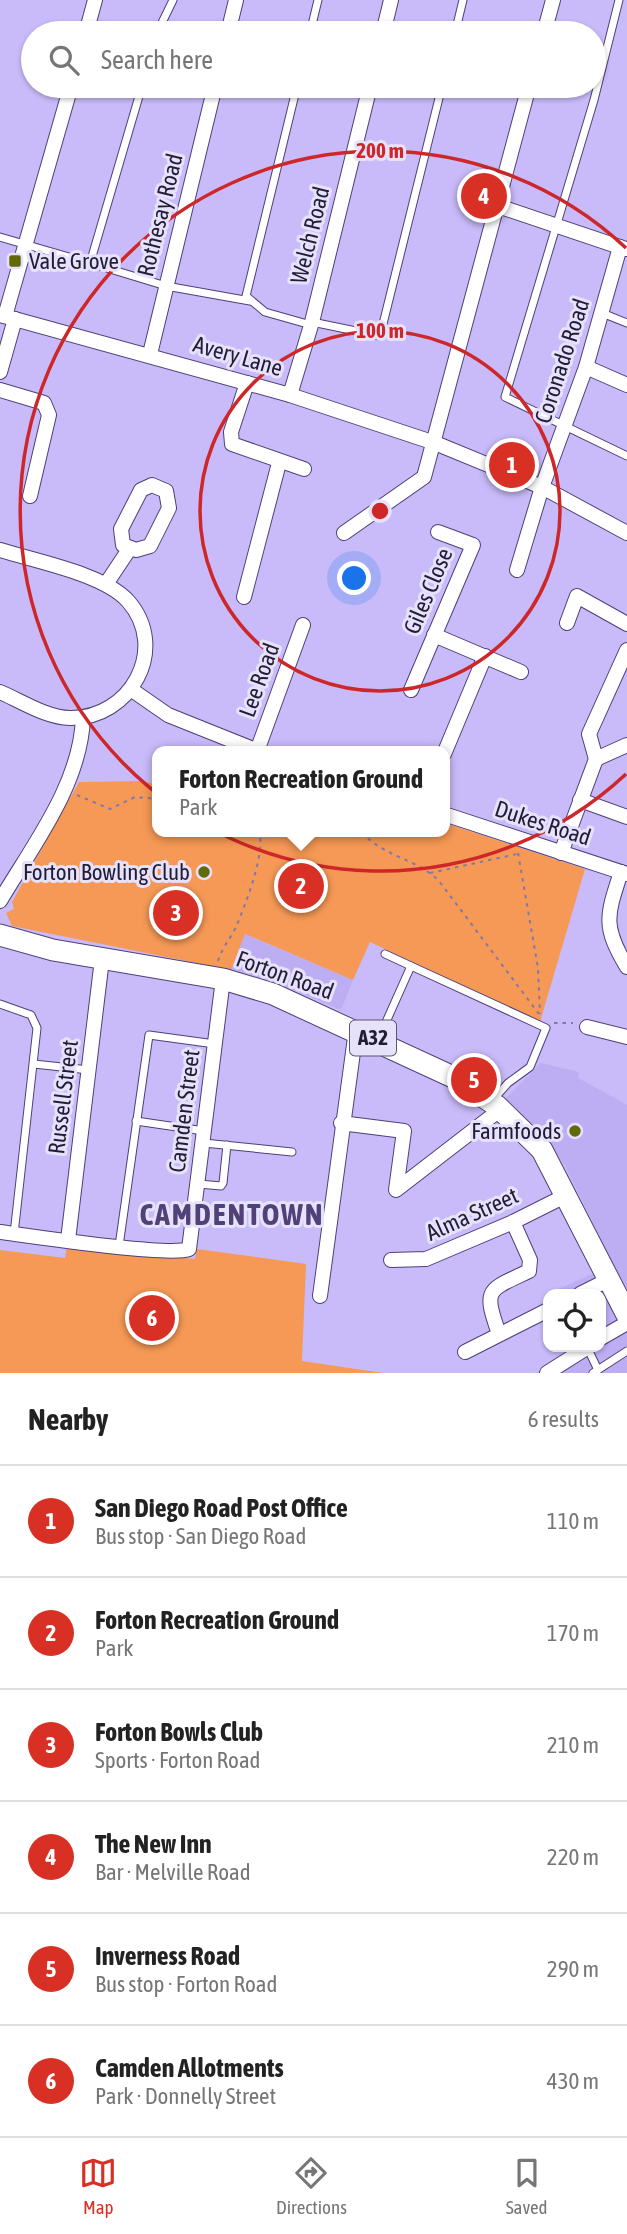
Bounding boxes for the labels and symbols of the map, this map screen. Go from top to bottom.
text: 200 m [356,138,404,162]
street label: Rothesay Road [132,151,188,279]
pin: 4 [461,170,507,222]
street label: Welch Road [285,184,335,286]
place label: Vale Grove [29,248,119,274]
marker: Vale Grove [7,253,23,269]
street label: Coronado Road [530,295,594,427]
text: 100 m [356,318,404,342]
street label: Avery Lane [190,331,286,381]
pin: 1 [489,439,535,491]
centre of rings [368,499,392,523]
street label: Giles Close [398,544,458,638]
your location [337,561,371,595]
street label: Lee Road [234,640,284,720]
street label: Dukes Road [492,795,594,851]
place label: Forton Bowling Club [23,859,190,885]
pin: 2 [278,860,324,912]
marker: Forton Bowling Club [196,864,212,880]
pin: 3 [153,887,199,939]
street label: Forton Road [233,945,337,1005]
road number: A32 [350,1020,396,1056]
street label: Russell Street [43,1038,83,1156]
street label: Camden Street [164,1048,204,1174]
pin: 5 [451,1054,497,1106]
place label: Farmfoods [471,1118,561,1144]
marker: Farmfoods [567,1123,583,1139]
street label: Alma Street [422,1182,522,1246]
district label: CAMDENTOWN [140,1197,324,1231]
pin: 6 [129,1292,175,1344]

